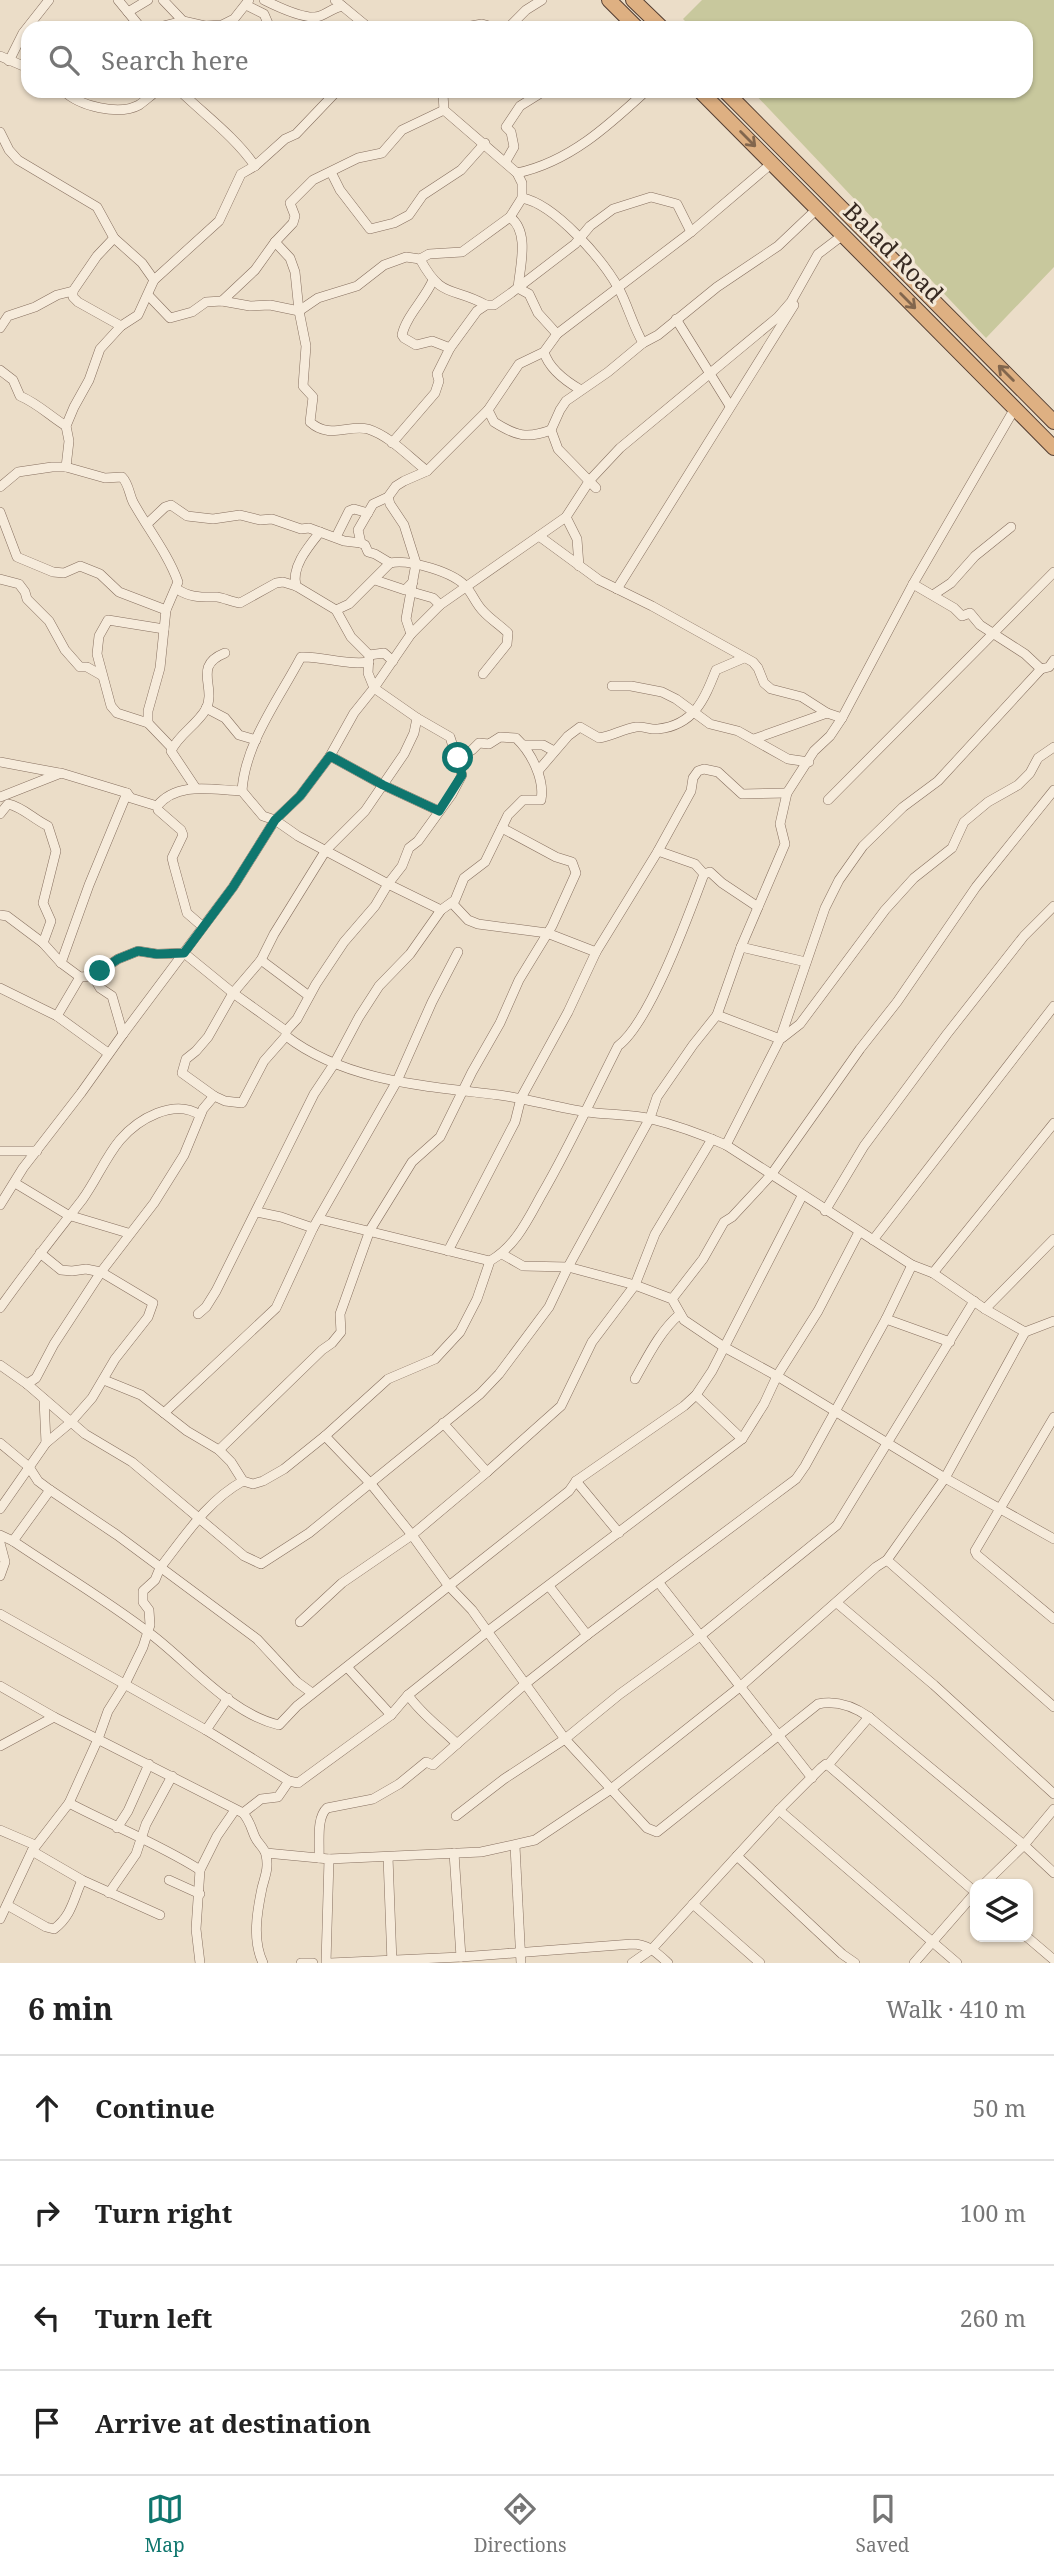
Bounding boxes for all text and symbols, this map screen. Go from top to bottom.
search box [21,21,1033,98]
icon: search [45,41,83,79]
text: Search here [101,42,249,78]
one-way arrow [739,131,756,148]
street label: Balad Road [837,195,952,309]
one-way arrow [900,292,917,309]
one-way arrow [998,365,1015,382]
route start [442,742,473,773]
route end [84,955,115,986]
map controls [970,1879,1033,1942]
button: layers [970,1879,1033,1942]
text: 6 min [28,1988,113,2029]
text: Walk · 410 m [886,1993,1026,2025]
icon: ahead [28,2089,66,2127]
text: Continue [95,2090,215,2126]
text: 50 m [973,2092,1026,2124]
icon: right [28,2194,66,2232]
text: Turn right [95,2195,232,2231]
text: 100 m [960,2197,1026,2229]
icon: left [28,2299,66,2337]
text: Turn left [95,2300,212,2336]
text: 260 m [960,2302,1026,2334]
icon: arrive [28,2404,66,2442]
text: Arrive at destination [95,2405,371,2441]
tab: Map [145,2490,185,2558]
tab: Directions [474,2490,567,2558]
tab: Saved [856,2490,909,2558]

